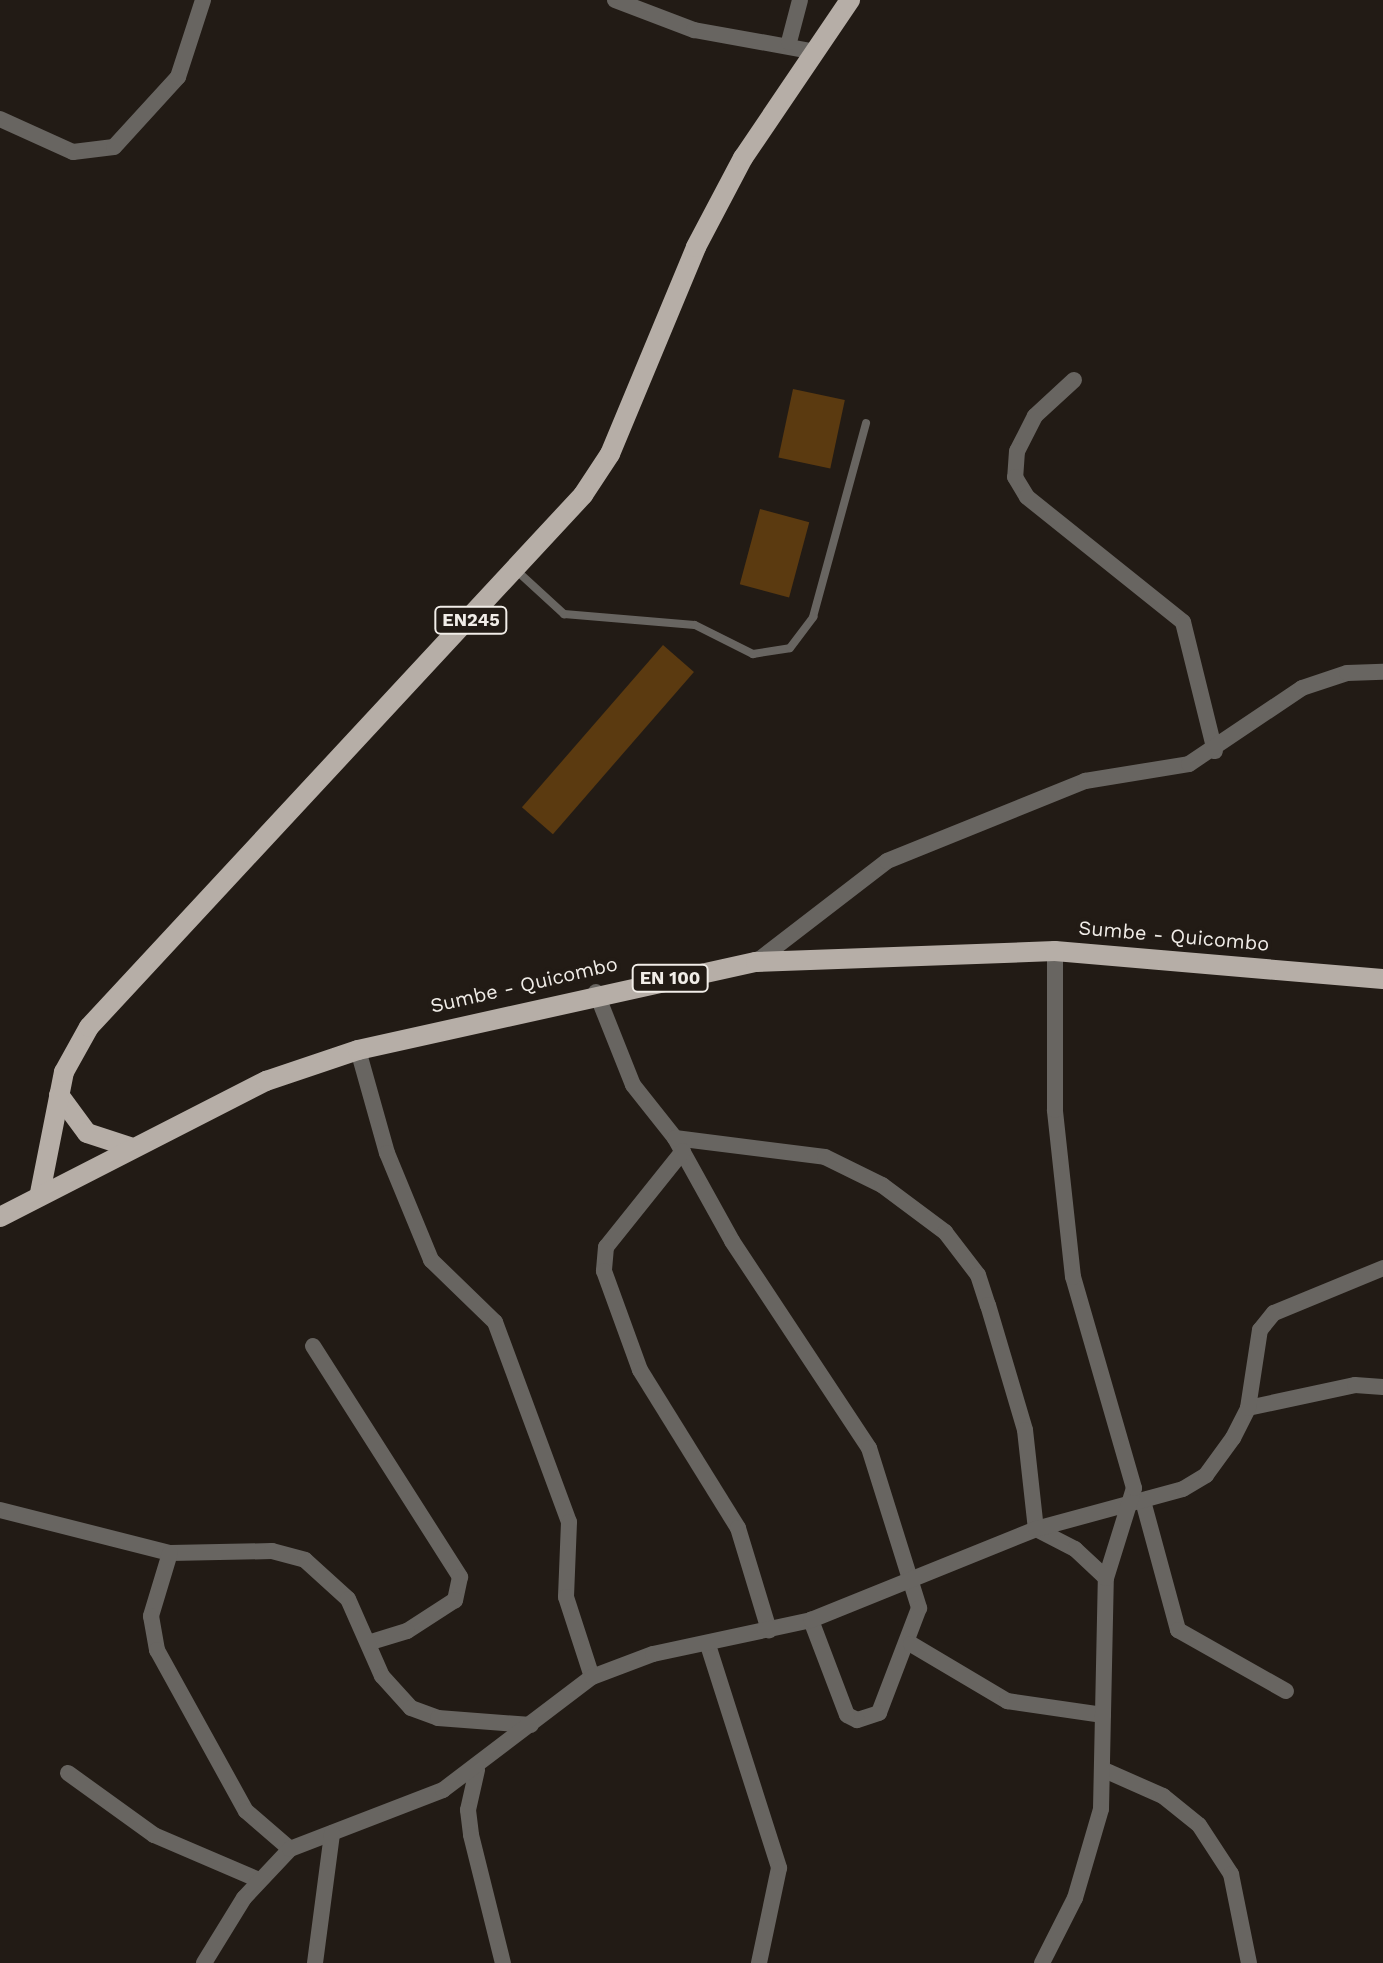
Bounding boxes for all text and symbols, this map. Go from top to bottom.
road number: EN245 [433,606,509,634]
street label: Sumbe - Quicombo [1078,916,1270,956]
street label: Sumbe - Quicombo [428,952,620,1018]
road number: EN 100 [630,964,710,992]

